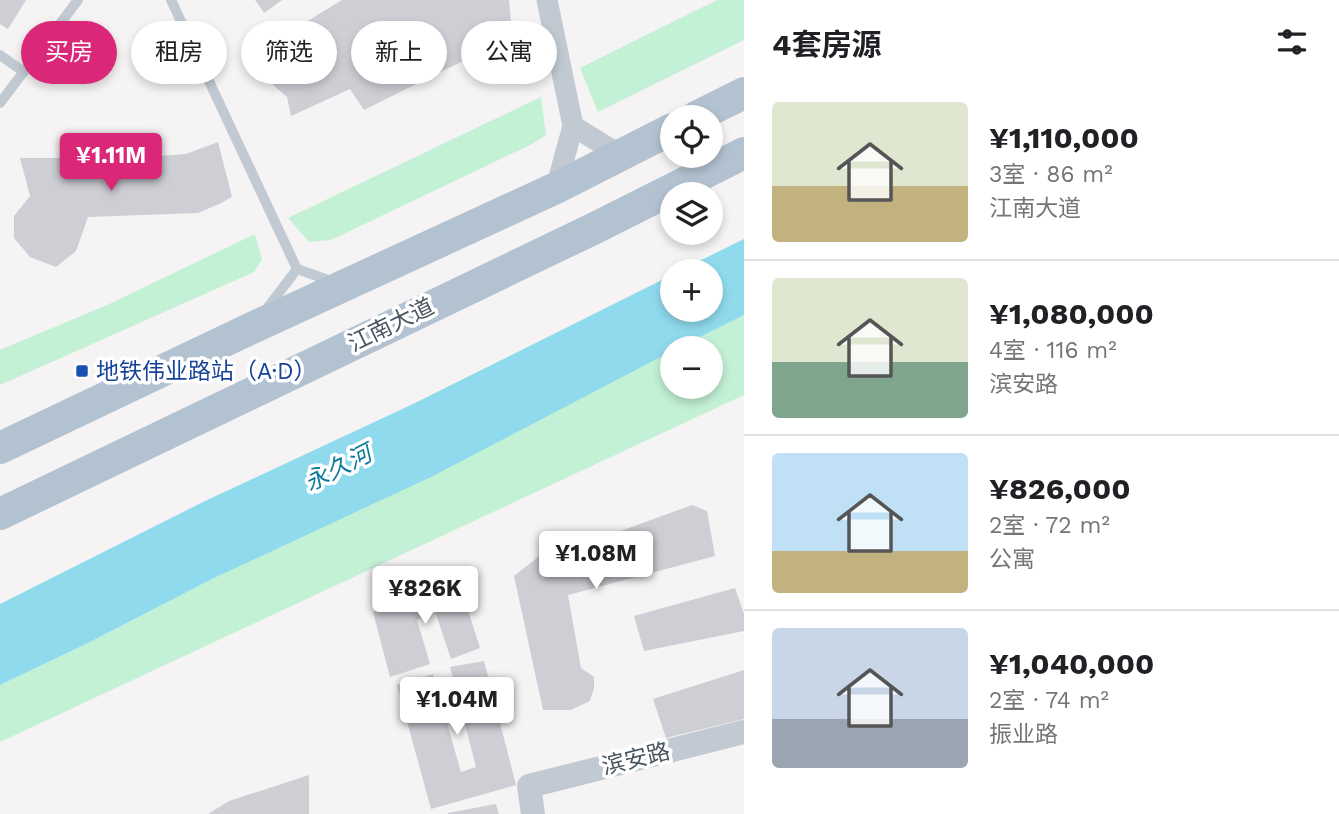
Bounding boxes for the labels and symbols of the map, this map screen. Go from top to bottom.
pin: ¥1.11M [54,134,168,193]
street label: 江南大道 [344,293,438,357]
place label: 地铁伟业路站（A·D） [96,358,317,385]
marker: 地铁伟业路站（A·D） [74,363,90,379]
water label: 永久河 [300,437,380,497]
pin: ¥1.08M [539,532,653,591]
pin: ¥826K [376,566,474,626]
pin: ¥1.04M [400,678,514,737]
street label: 滨安路 [599,738,673,780]

